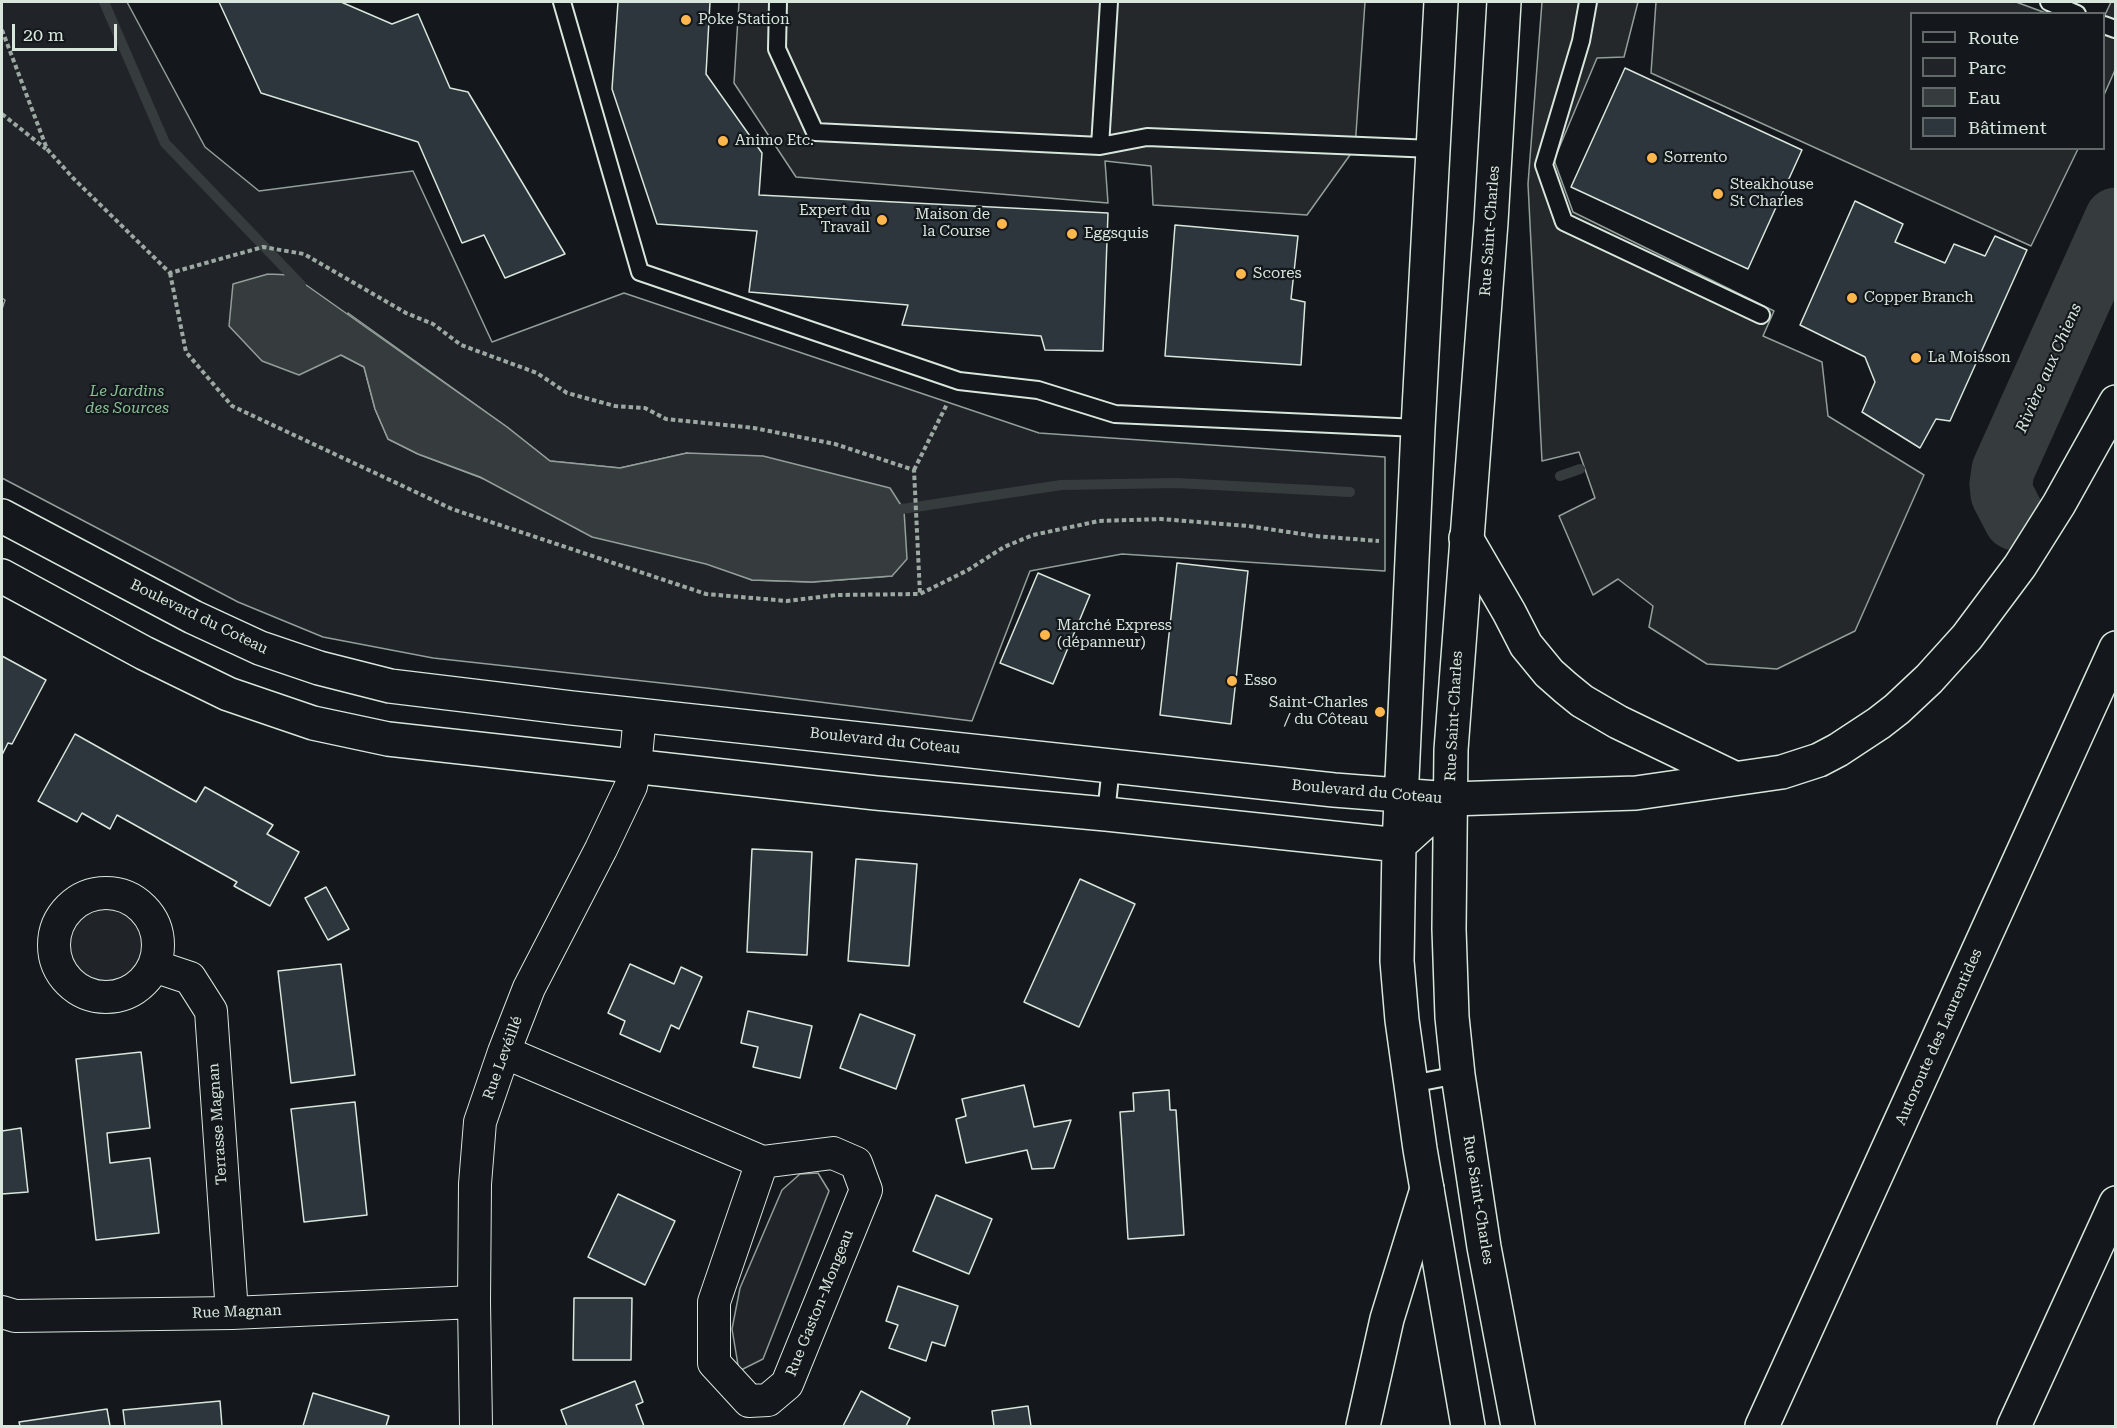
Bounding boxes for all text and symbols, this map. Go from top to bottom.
place label: Poke Station [698,11,790,29]
scale bar [15,12,120,50]
legend [1910,12,2105,150]
marker: Poke Station [679,13,693,27]
text: 20 m [23,24,64,45]
text: Route [1968,27,2019,48]
text: Parc [1968,57,2006,78]
text: Eau [1968,87,2001,108]
text: Bâtiment [1968,117,2047,138]
place label: Animo Etc. [735,132,814,150]
marker: Animo Etc. [716,134,730,148]
place label: Sorrento [1664,149,1728,167]
marker: Sorrento [1645,151,1659,165]
street label: Rue Saint-Charles [1476,165,1504,297]
place label: Steakhouse St Charles [1730,176,1814,211]
marker: Steakhouse St Charles [1711,187,1725,201]
place label: Expert du Travail [799,202,870,237]
place label: Maison de la Course [915,206,990,241]
marker: Expert du Travail [875,213,889,227]
marker: Maison de la Course [995,217,1009,231]
place label: Eggsquis [1084,225,1149,243]
marker: Eggsquis [1065,227,1079,241]
place label: Scores [1253,265,1302,283]
marker: Scores [1234,267,1248,281]
place label: Copper Branch [1864,289,1974,307]
marker: Copper Branch [1845,291,1859,305]
water label: Rivière aux Chiens [2012,300,2086,436]
place label: La Moisson [1928,349,2011,367]
marker: La Moisson [1909,351,1923,365]
park label: Le Jardins des Sources [85,383,169,418]
street label: Boulevard du Coteau [127,576,271,658]
place label: Marché Express (dépanneur) [1057,617,1172,652]
marker: Marché Express (dépanneur) [1038,628,1052,642]
street label: Rue Saint-Charles [1442,650,1466,782]
place label: Esso [1244,672,1277,690]
marker: Esso [1225,674,1239,688]
place label: Saint-Charles / du Côteau [1269,694,1368,729]
marker: Saint-Charles / du Côteau [1373,705,1387,719]
street label: Boulevard du Coteau [809,724,961,758]
street label: Boulevard du Coteau [1291,776,1443,808]
street label: Autoroute des Laurentides [1892,946,1986,1128]
street label: Rue Levéillé [480,1014,526,1102]
street label: Terrasse Magnan [205,1063,231,1185]
street label: Rue Saint-Charles [1459,1134,1497,1266]
street label: Rue Gaston-Mongeau [782,1227,858,1379]
street label: Rue Magnan [192,1301,282,1323]

